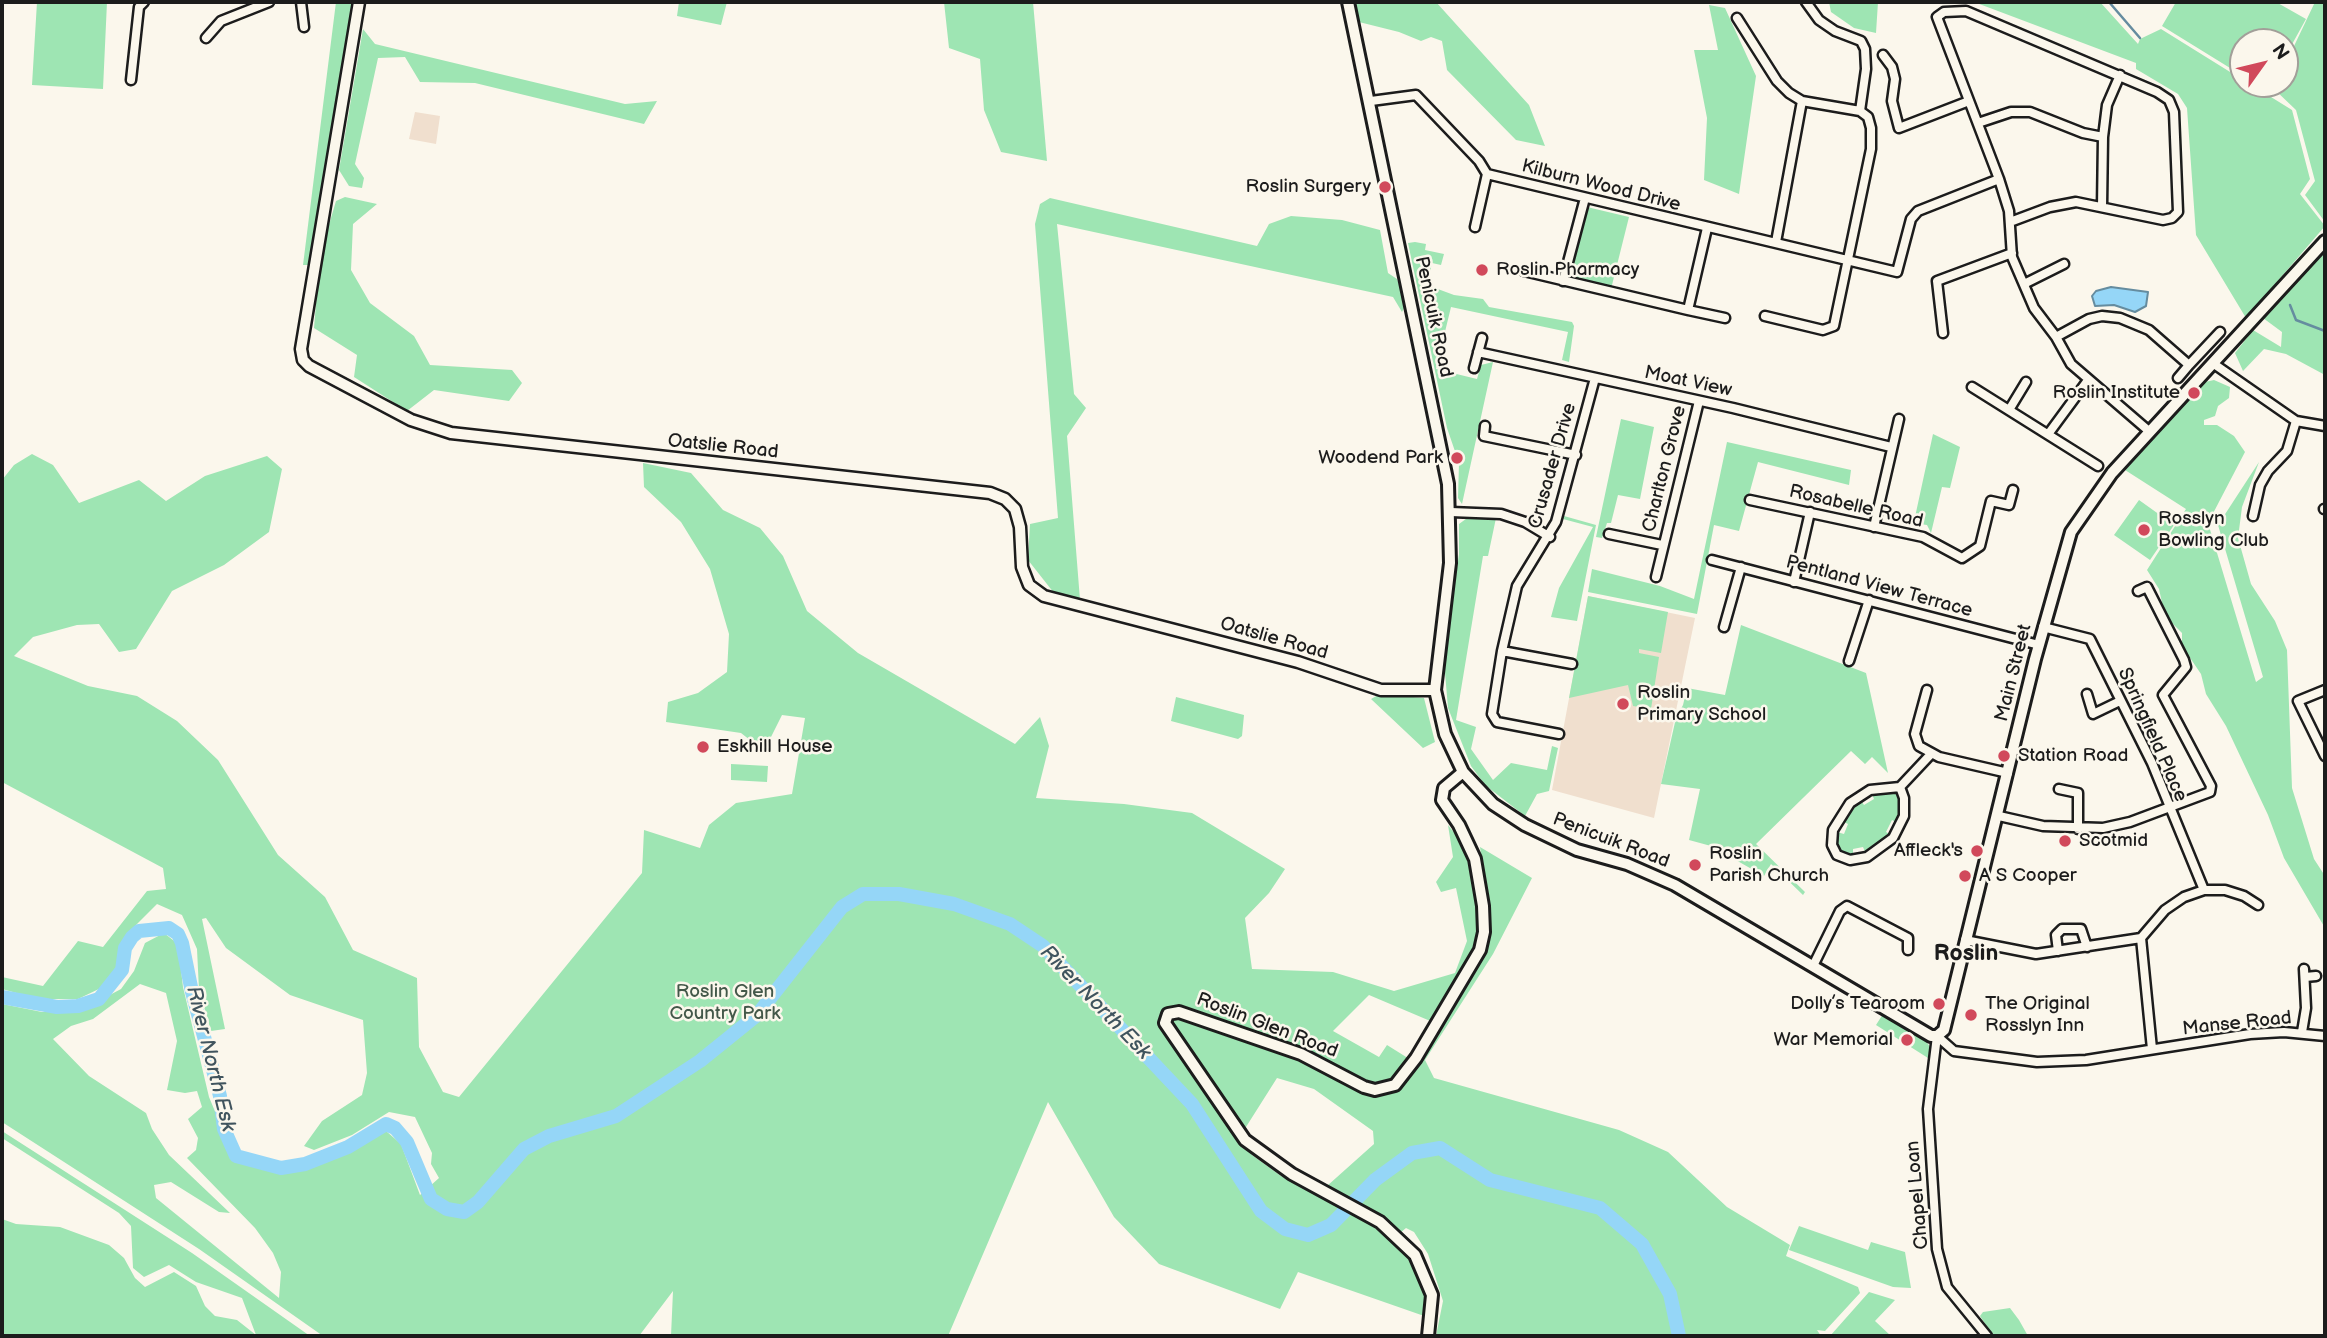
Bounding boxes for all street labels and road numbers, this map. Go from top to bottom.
street label: Kilburn Wood Drive [1519,155,1683,217]
street label: Penicuik Road [1409,254,1457,380]
street label: Moat View [1642,362,1734,402]
street label: Crusader Drive [1524,400,1582,532]
street label: Charlton Grove [1638,403,1692,535]
street label: Oatslie Road [667,430,779,464]
street label: Rosabelle Road [1787,480,1925,534]
street label: Pentland View Terrace [1783,551,1975,623]
street label: Oatslie Road [1217,613,1331,665]
street label: Main Street [1991,622,2037,724]
street label: Springfield Place [2112,664,2192,806]
street label: Penicuik Road [1549,808,1673,874]
street label: Roslin Glen Road [1193,989,1341,1063]
street label: Manse Road [2181,1007,2293,1041]
street label: Chapel Loan [1902,1140,1934,1250]

